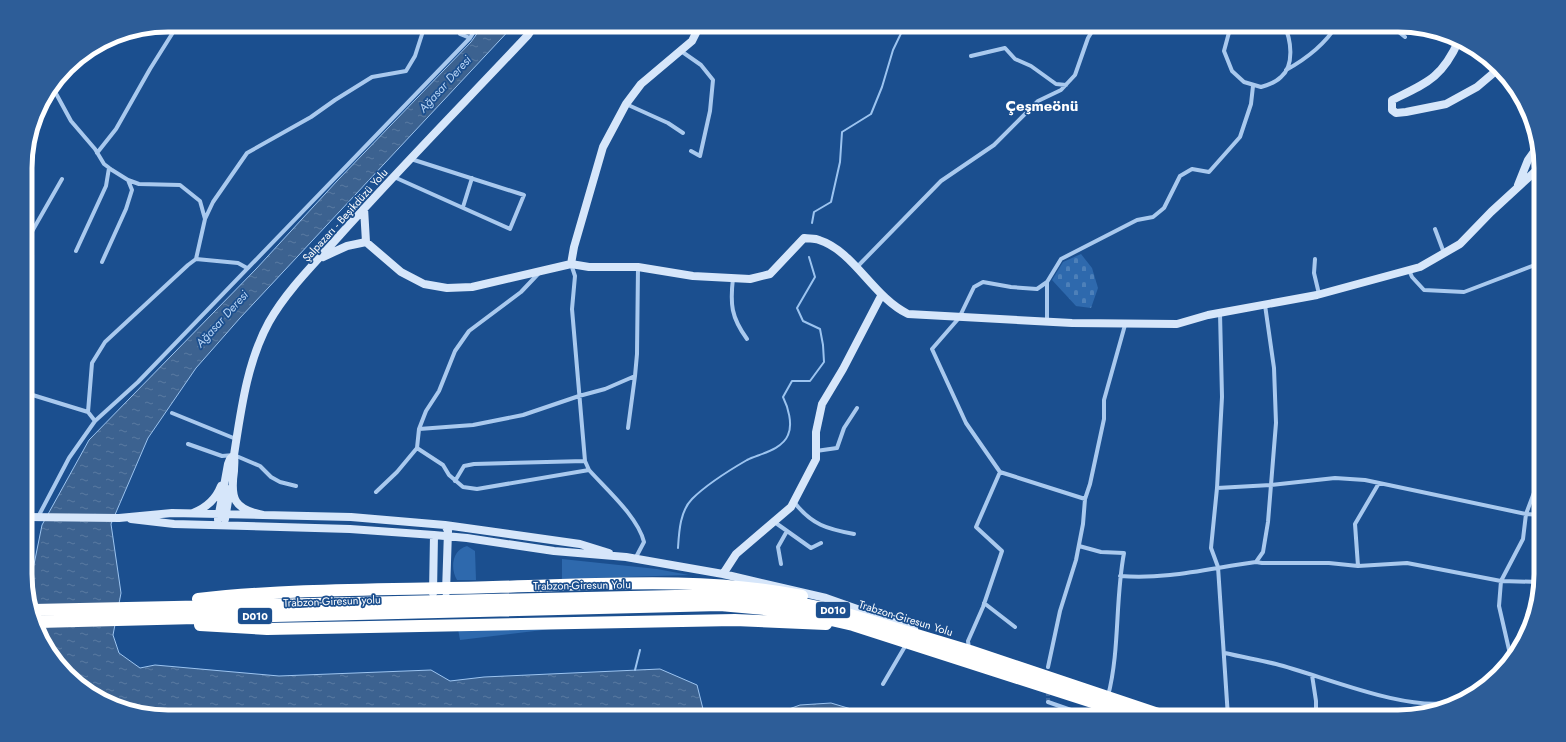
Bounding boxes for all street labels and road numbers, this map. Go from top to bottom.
street label: Şalpazarı - Beşikdüzü Yolu [299,165,391,265]
street label: Trabzon-Giresun Yolu [533,576,631,594]
street label: Trabzon-Giresun yolu [283,591,381,611]
street label: Trabzon-Giresun Yolu [857,596,955,640]
road number: D010 [816,602,850,618]
road number: D010 [238,608,272,624]

